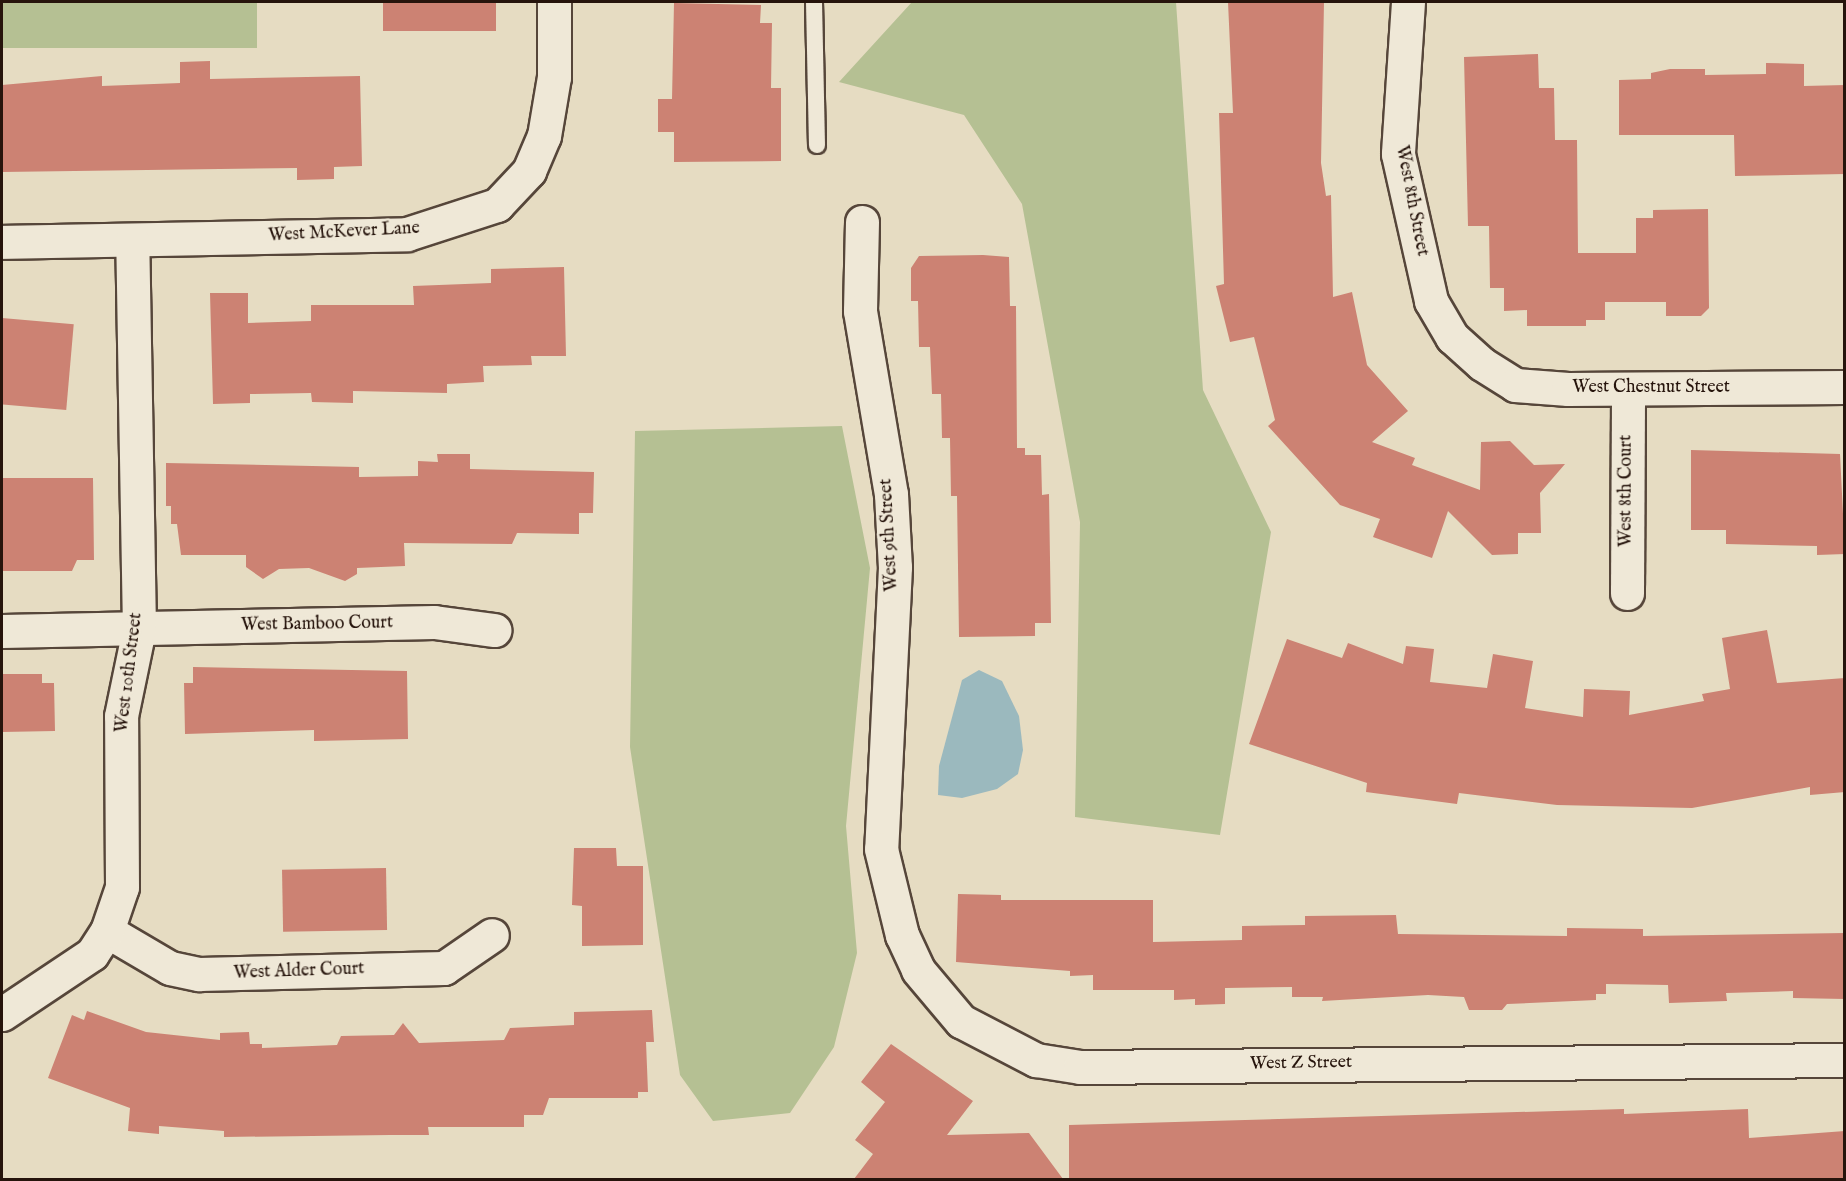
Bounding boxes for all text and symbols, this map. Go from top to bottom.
street label: West 8th Street [1390,144,1432,258]
street label: West McKever Lane [268,218,420,248]
street label: West Chestnut Street [1572,377,1730,399]
street label: West 8th Court [1616,435,1638,547]
street label: West 9th Street [876,478,904,592]
street label: West 10th Street [112,612,148,734]
street label: West Bamboo Court [241,613,393,637]
street label: West Alder Court [233,959,365,985]
street label: West Z Street [1250,1052,1352,1076]

